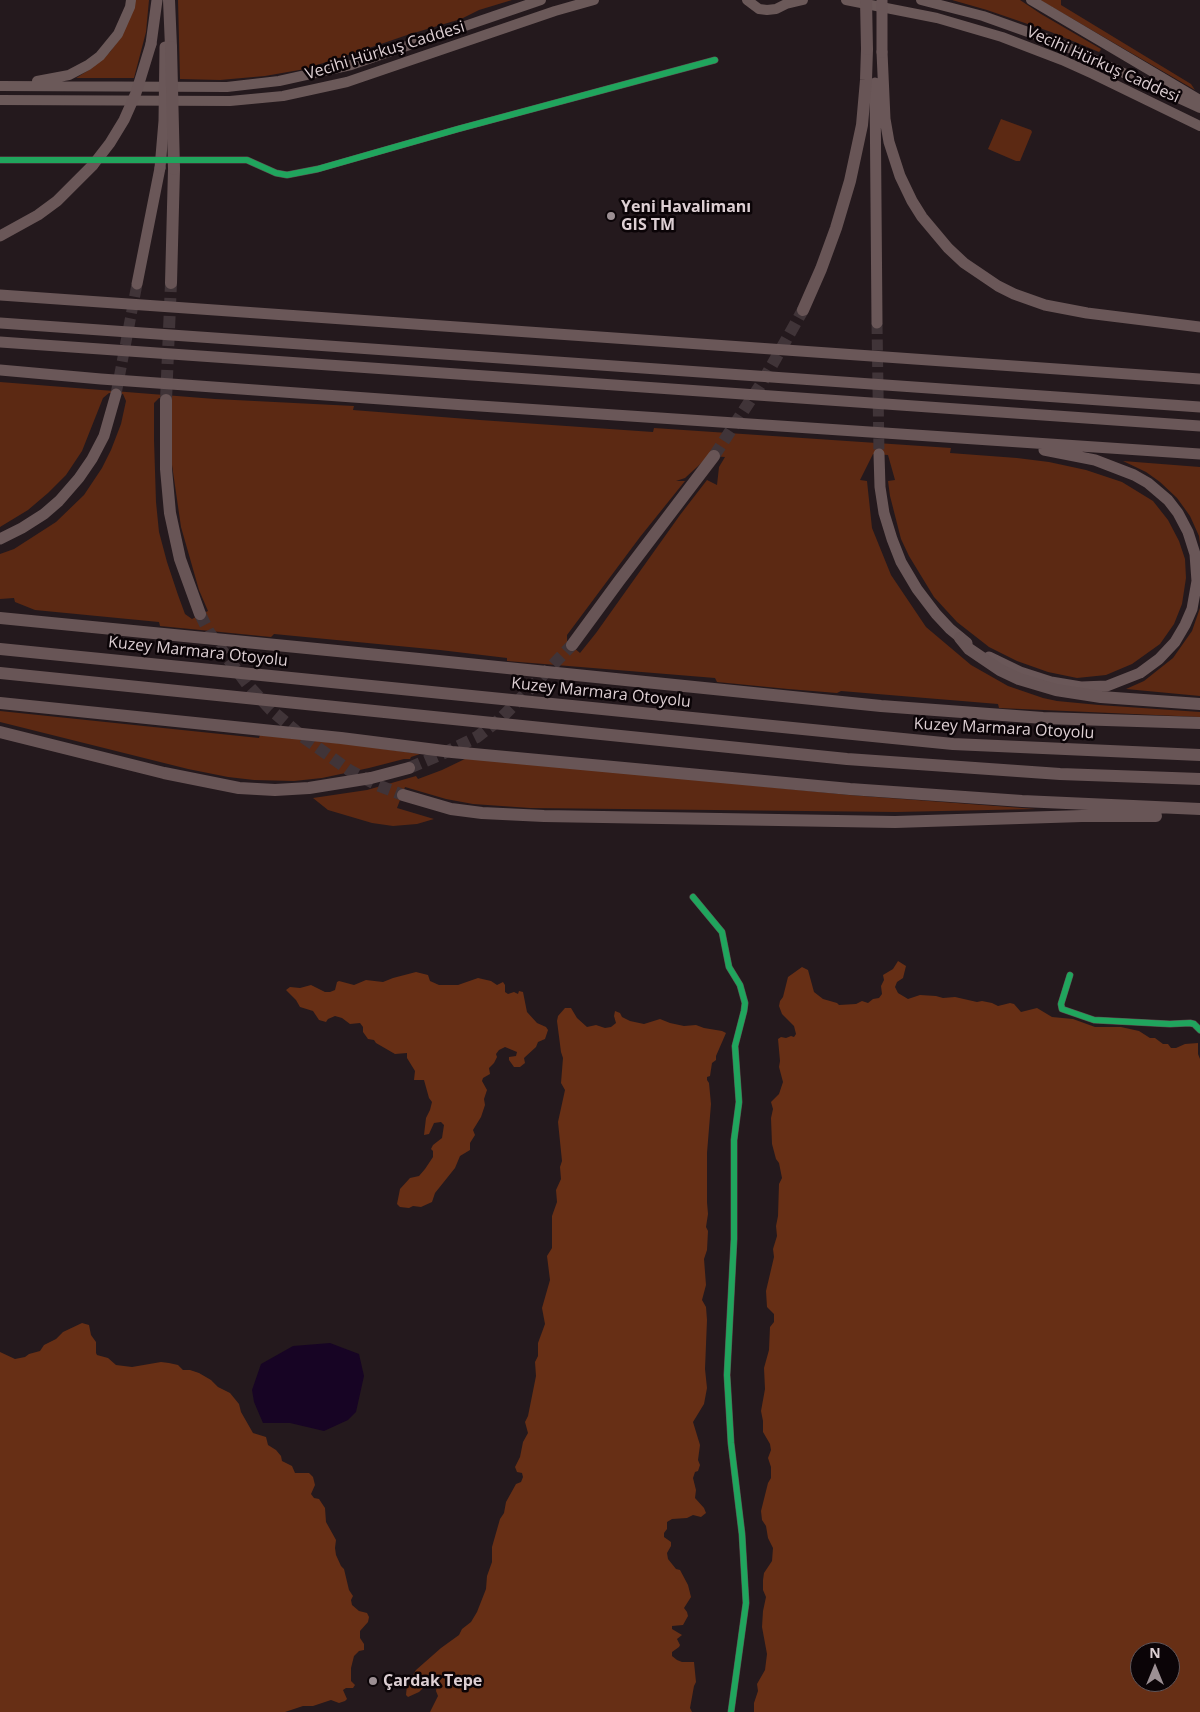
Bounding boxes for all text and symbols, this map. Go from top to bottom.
street label: Vecihi Hürkuş Caddesi [303,18,467,84]
street label: Vecihi Hürkuş Caddesi [1023,23,1183,107]
place label: Yeni Havalimanı GIS TM [621,197,751,235]
marker: Yeni Havalimanı GIS TM [605,210,617,222]
street label: Kuzey Marmara Otoyolu [107,633,289,671]
street label: Kuzey Marmara Otoyolu [510,674,692,712]
street label: Kuzey Marmara Otoyolu [913,715,1095,743]
north arrow [1130,1642,1180,1692]
text: N [1149,1643,1161,1662]
place label: Çardak Tepe [383,1671,482,1691]
marker: Çardak Tepe [367,1675,379,1687]

